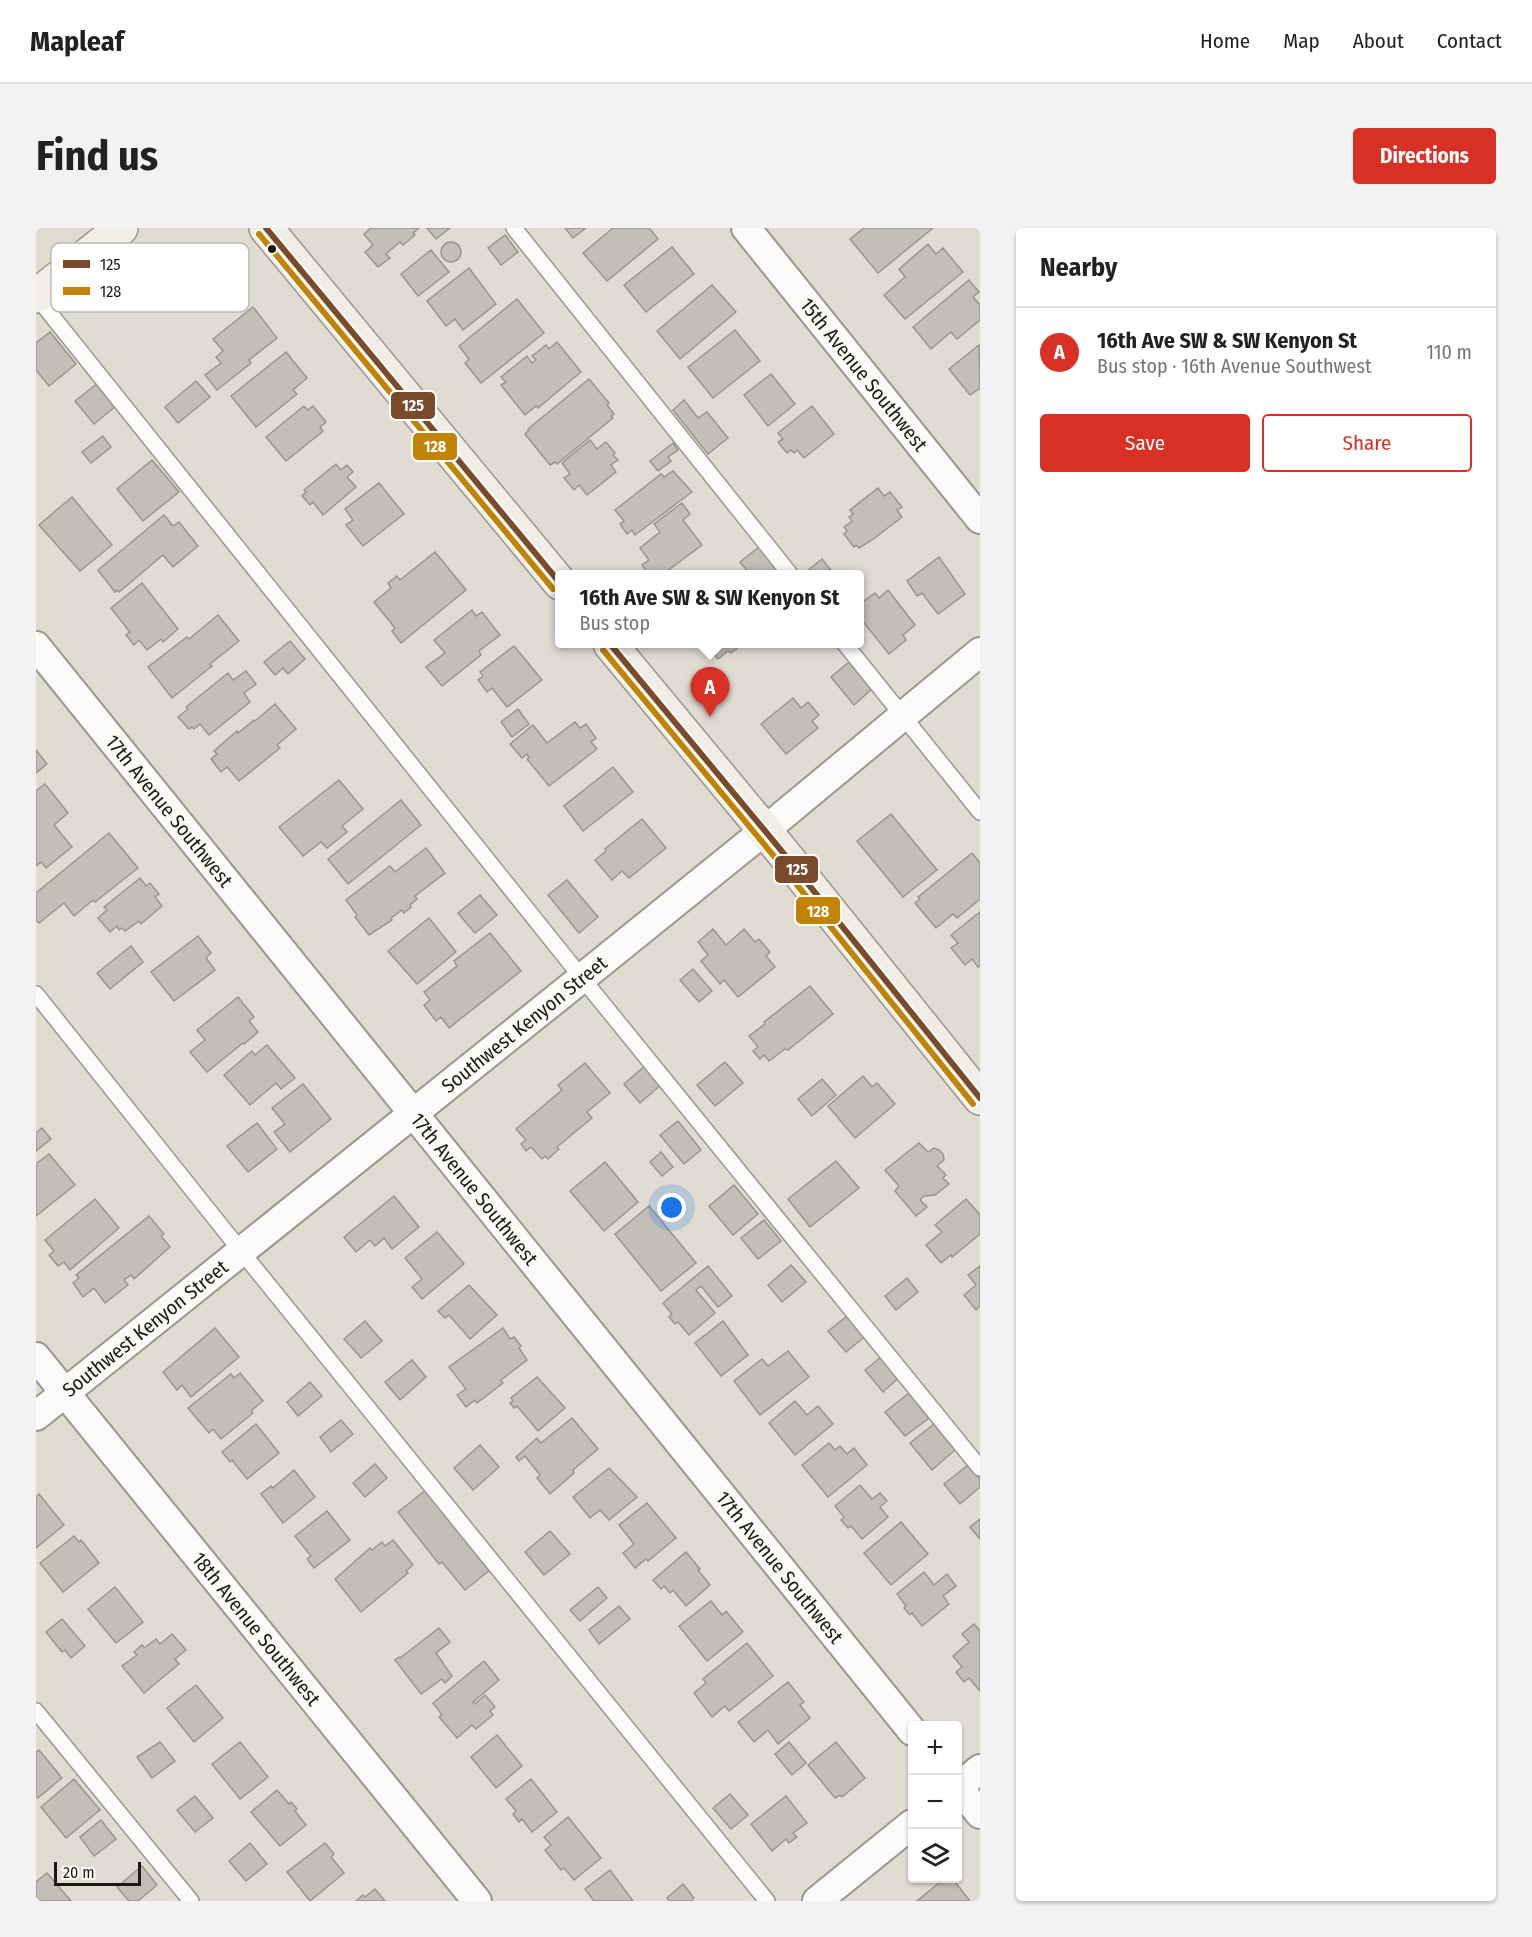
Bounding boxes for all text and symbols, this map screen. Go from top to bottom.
text: Mapleaf [30,25,124,58]
text: Home [1200,28,1250,54]
text: Map [1283,28,1320,54]
text: About [1353,28,1404,54]
text: Contact [1437,28,1502,54]
button: Directions [1353,128,1496,184]
text: Find us [36,131,158,181]
legend [51,243,249,312]
unlabelled marker [266,243,278,255]
text: Nearby [1040,252,1117,283]
text: 125 [100,255,121,274]
text: 128 [100,282,121,301]
street label: 15th Avenue Southwest [795,293,933,456]
text: 16th Ave SW & SW Kenyon St [1097,327,1357,354]
text: A [1054,340,1065,364]
text: 110 m [1426,340,1472,364]
text: Bus stop · 16th Avenue Southwest [1097,354,1372,378]
line badge: 125 [390,391,436,420]
text: 125 [402,396,424,415]
button: Save [1040,414,1250,472]
button: Share [1262,414,1472,472]
line badge: 128 [412,432,458,461]
text: 128 [424,437,447,456]
popup [555,570,864,648]
text: 16th Ave SW & SW Kenyon St [579,584,840,611]
text: Bus stop [579,611,650,635]
pin: A [690,668,730,717]
street label: 17th Avenue Southwest [101,730,238,892]
line badge: 125 [774,855,819,884]
text: 125 [786,860,808,879]
line badge: 128 [795,896,841,925]
text: 128 [807,902,830,921]
street label: Southwest Kenyon Street [437,950,612,1098]
street label: 17th Avenue Southwest [406,1108,543,1270]
your location [657,1193,686,1222]
street label: Southwest Kenyon Street [58,1255,233,1402]
street label: 17th Avenue Southwest [711,1486,849,1649]
street label: 18th Avenue Southwest [187,1547,326,1711]
map controls [908,1721,962,1883]
button: + [908,1721,962,1775]
button: − [908,1775,962,1829]
button: layers [908,1829,962,1883]
scale bar [54,1859,141,1886]
text: 20 m [63,1863,94,1882]

